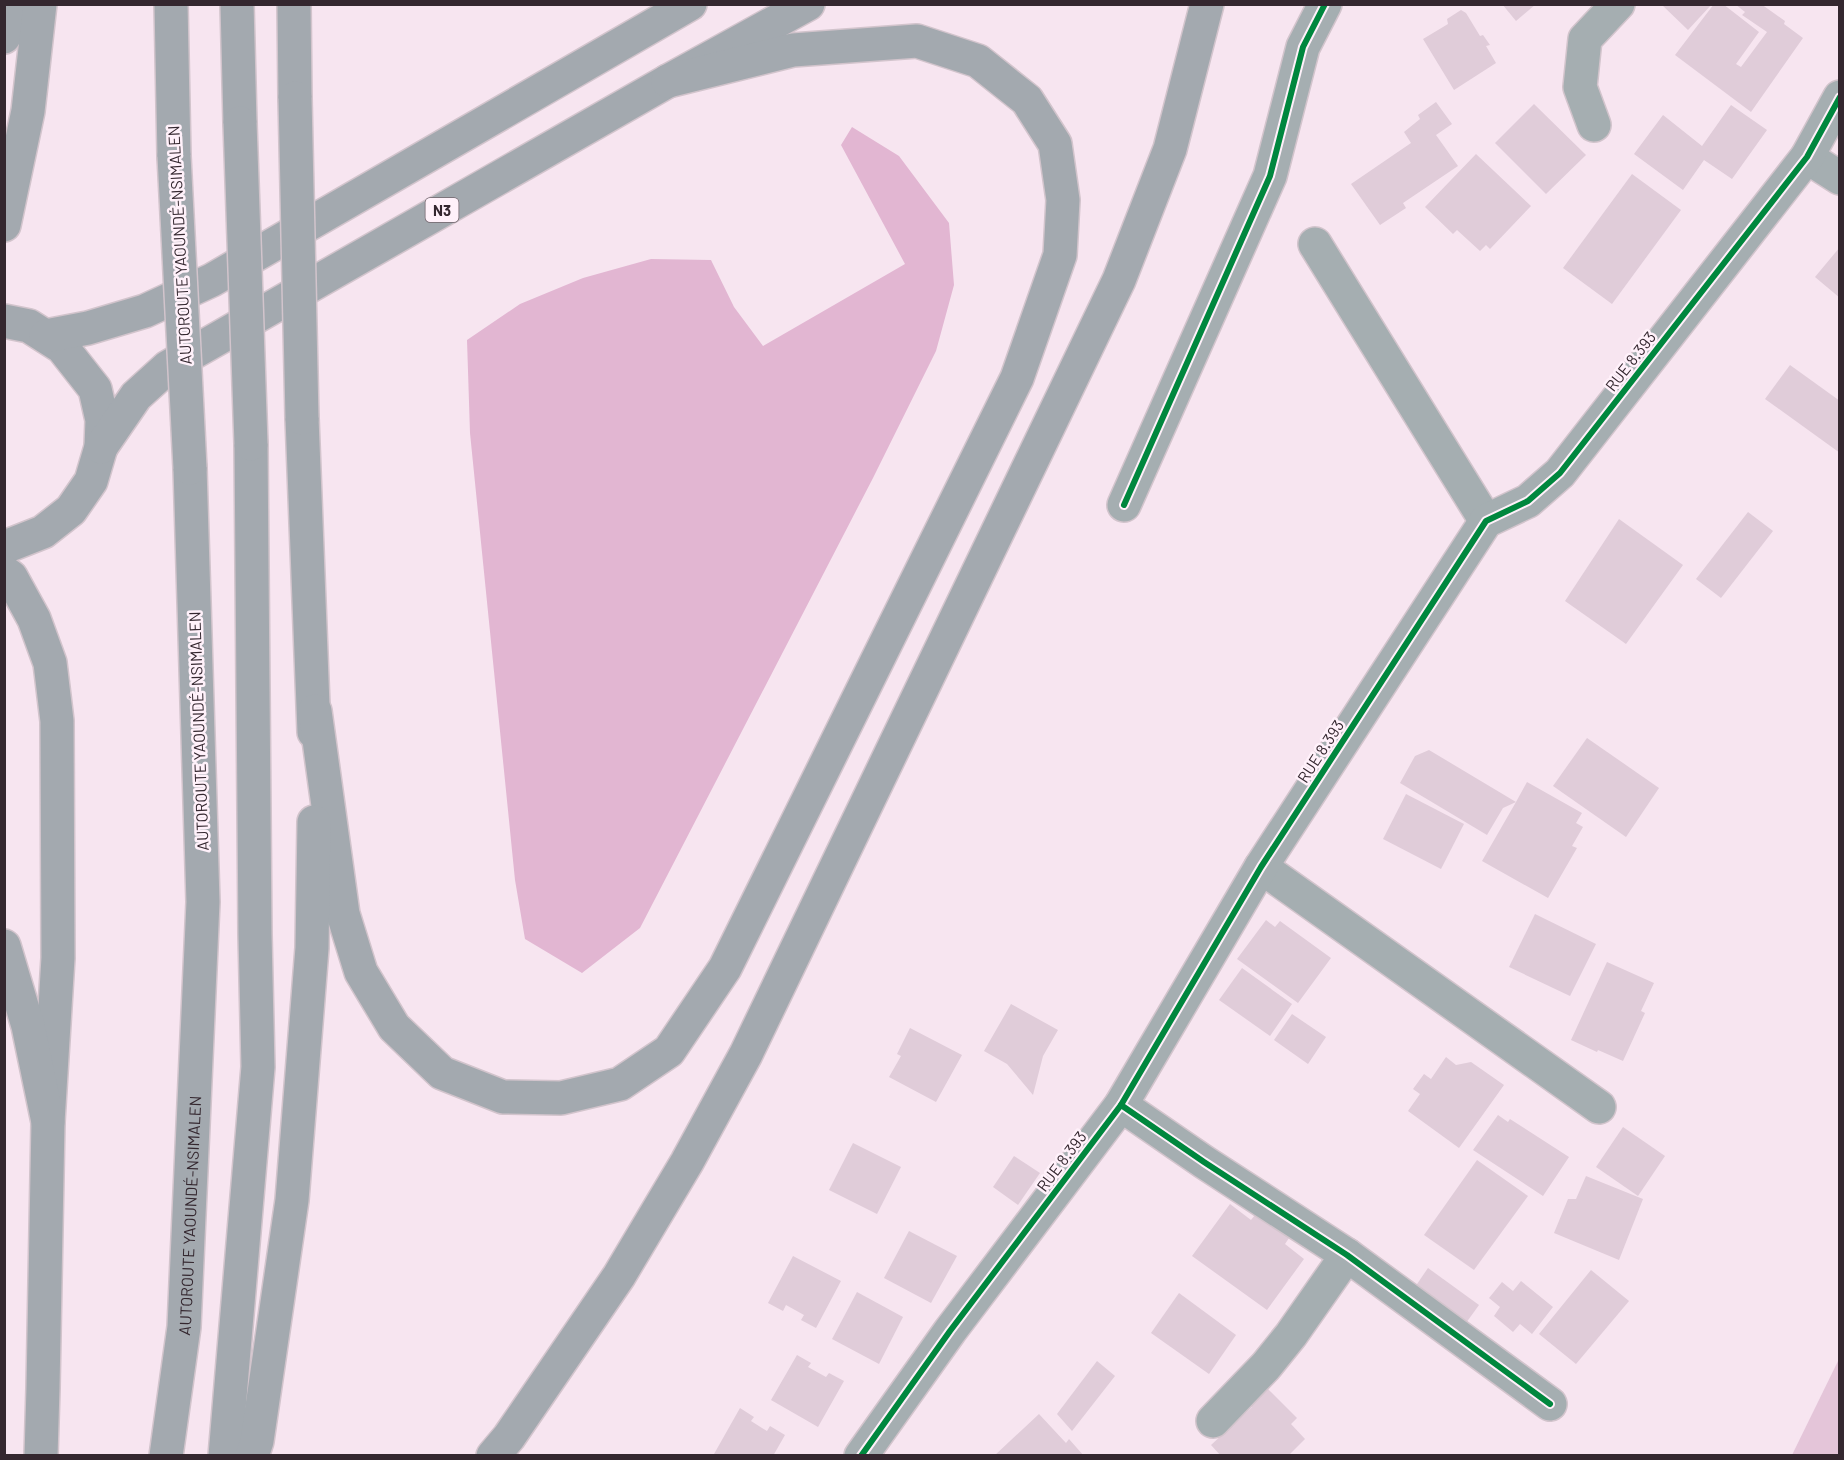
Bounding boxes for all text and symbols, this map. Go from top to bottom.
street label: AUTOROUTE YAOUNDÉ-NSIMALEN [163,125,195,365]
road number: N3 [426,198,458,222]
street label: RUE 8.393 [1601,327,1659,395]
street label: AUTOROUTE YAOUNDÉ-NSIMALEN [184,611,212,851]
street label: RUE 8.393 [1293,716,1347,786]
street label: AUTOROUTE YAOUNDÉ-NSIMALEN [173,1095,204,1336]
street label: RUE 8.393 [1032,1127,1090,1195]

